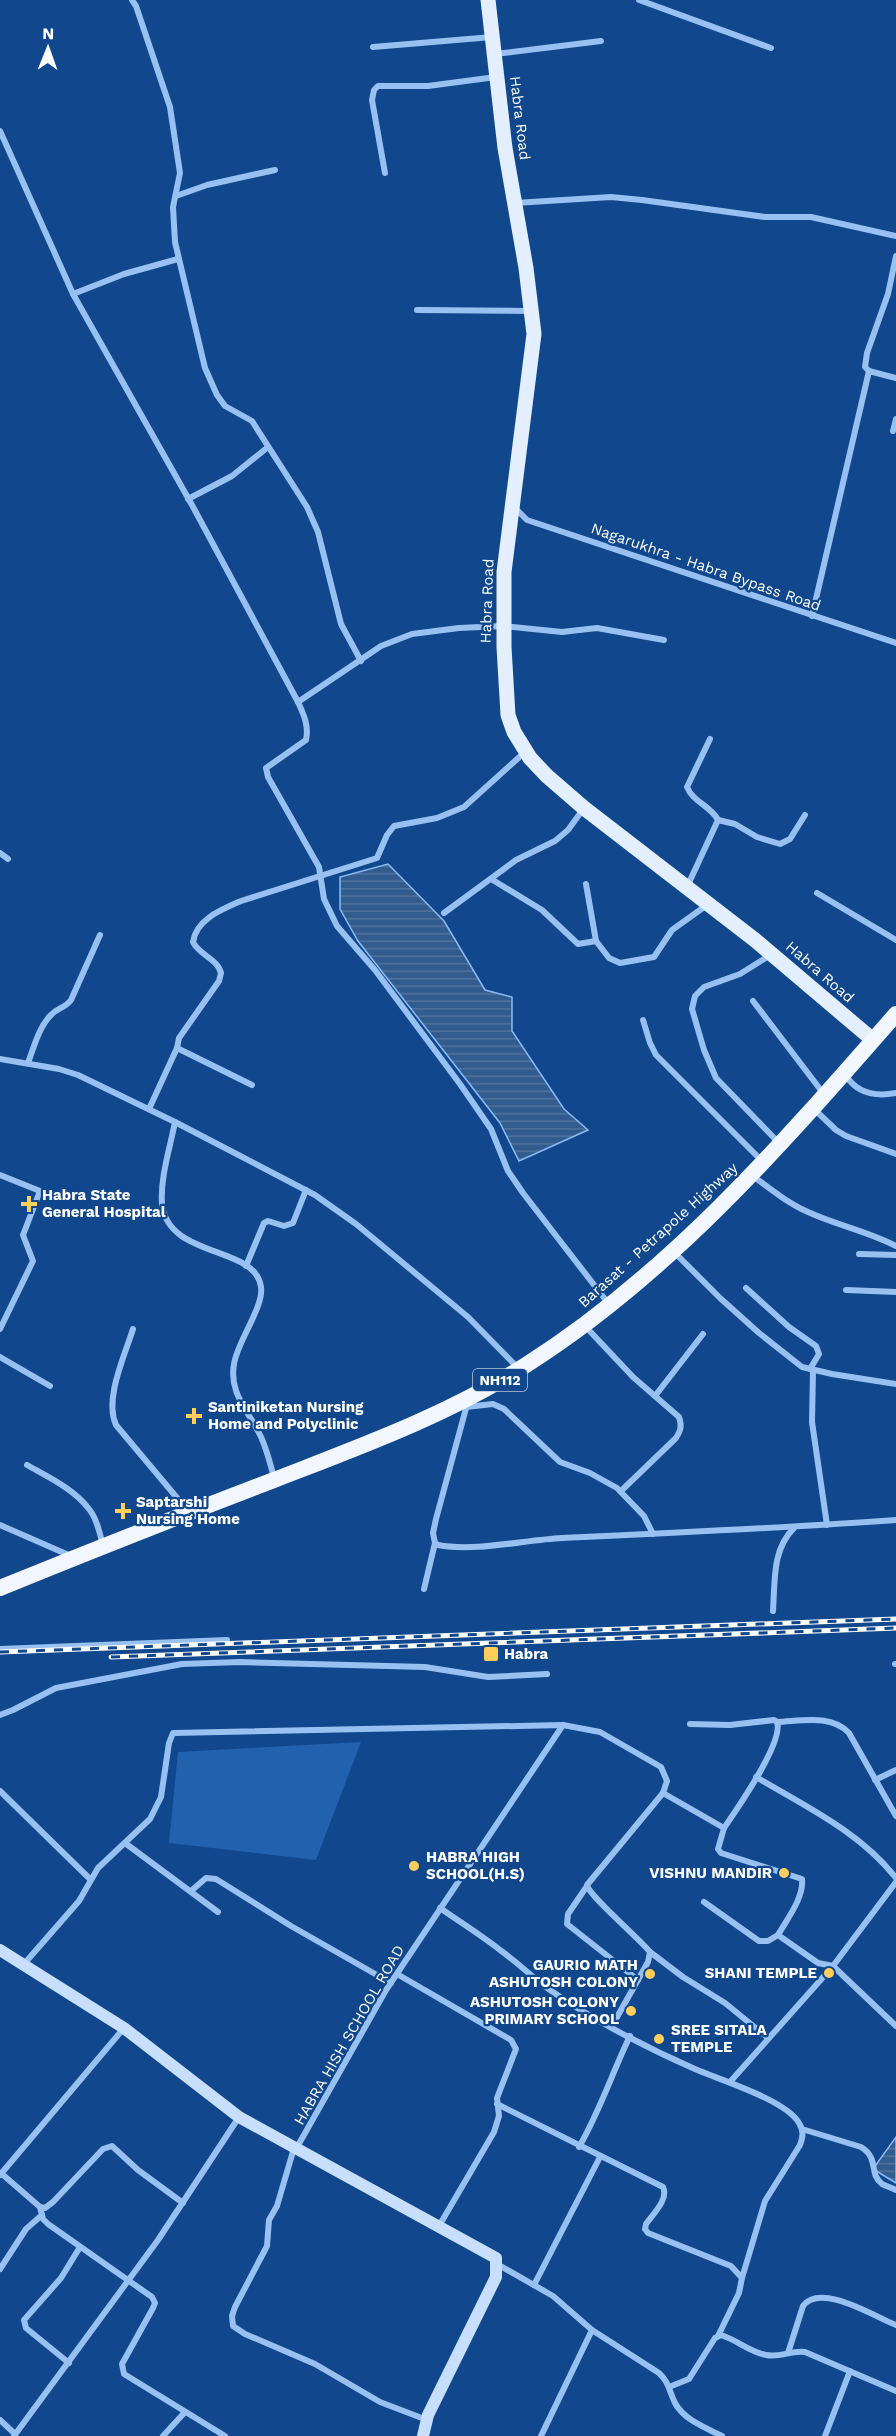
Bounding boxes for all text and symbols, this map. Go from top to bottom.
north arrow [18,18,78,78]
text: N [42,24,54,43]
street label: Habra Road [506,75,534,161]
street label: Nagarukhra - Habra Bypass Road [589,519,823,615]
street label: Habra Road [477,558,497,644]
street label: Habra Road [782,937,858,1007]
street label: Barasat - Petrapole Highway [575,1159,742,1311]
place label: Habra State General Hospital [42,1186,166,1221]
marker: Habra State General Hospital [20,1195,38,1213]
road number: NH112 [473,1369,527,1391]
place label: Santiniketan Nursing Home and Polyclinic [208,1398,364,1433]
marker: Santiniketan Nursing Home and Polyclinic [185,1407,203,1425]
place label: Saptarshi Nursing Home [136,1493,240,1528]
marker: Saptarshi Nursing Home [114,1502,132,1520]
marker: Habra [482,1645,500,1663]
place label: Habra [504,1645,549,1663]
place label: HABRA HIGH SCHOOL(H.S) [426,1848,525,1883]
marker: HABRA HIGH SCHOOL(H.S) [407,1859,421,1873]
place label: VISHNU MANDIR [649,1864,773,1882]
marker: VISHNU MANDIR [777,1866,791,1880]
street label: HABRA HISH SCHOOL ROAD [290,1942,408,2128]
place label: GAURIO MATH ASHUTOSH COLONY [489,1956,638,1991]
place label: SHANI TEMPLE [705,1964,817,1982]
marker: SHANI TEMPLE [822,1966,836,1980]
marker: GAURIO MATH ASHUTOSH COLONY [643,1967,657,1981]
place label: ASHUTOSH COLONY PRIMARY SCHOOL [470,1993,619,2028]
marker: ASHUTOSH COLONY PRIMARY SCHOOL [624,2004,638,2018]
place label: SREE SITALA TEMPLE [671,2021,767,2056]
marker: SREE SITALA TEMPLE [652,2032,666,2046]

